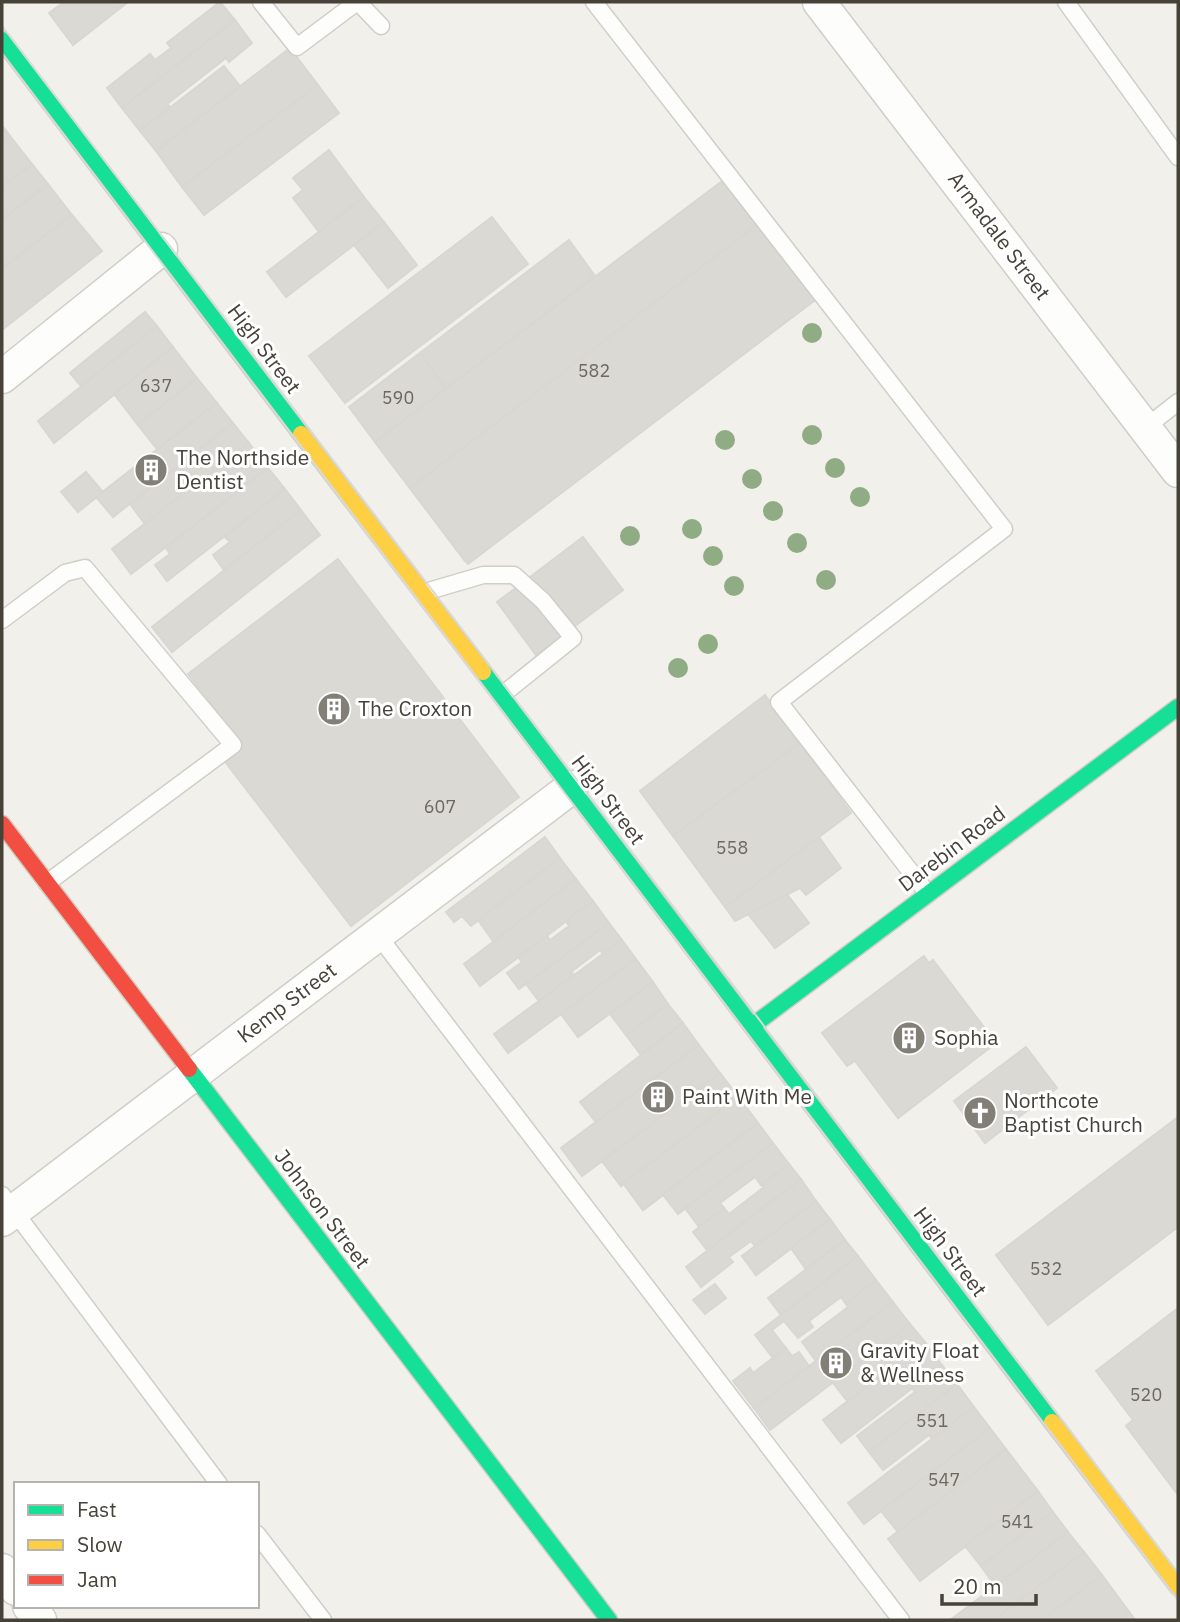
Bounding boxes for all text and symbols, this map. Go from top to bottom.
street label: Armadale Street [942,166,1057,305]
street label: High Street [222,298,308,399]
house number: 582 [578,359,610,382]
house number: 637 [140,374,172,397]
house number: 590 [382,386,414,409]
place label: The Northside Dentist [176,443,309,495]
building icon: The Northside Dentist [132,451,170,489]
building icon: The Croxton [315,690,353,728]
place label: The Croxton [358,694,472,722]
street label: High Street [566,749,652,850]
house number: 607 [424,795,456,818]
street label: Darebin Road [892,799,1011,898]
house number: 558 [716,836,748,859]
street label: Kemp Street [231,956,342,1049]
building icon: Sophia [890,1019,928,1057]
place label: Sophia [934,1023,999,1051]
building icon: Paint With Me [639,1078,677,1116]
place label: Paint With Me [682,1082,812,1110]
place label: Northcote Baptist Church [1004,1086,1143,1138]
church icon: Northcote Baptist Church [961,1094,999,1132]
street label: Johnson Street [269,1143,377,1274]
street label: High Street [908,1201,994,1302]
house number: 532 [1030,1257,1062,1280]
place label: Gravity Float & Wellness [860,1336,979,1388]
building icon: Gravity Float & Wellness [817,1344,855,1382]
house number: 520 [1130,1383,1162,1406]
house number: 551 [916,1409,948,1432]
house number: 547 [928,1468,960,1491]
legend [14,1482,259,1608]
text: Fast [77,1495,117,1523]
house number: 541 [1001,1510,1033,1533]
text: Slow [77,1530,123,1558]
scale bar [942,1562,1036,1606]
text: Jam [77,1565,117,1593]
text: 20 m [953,1572,1002,1600]

